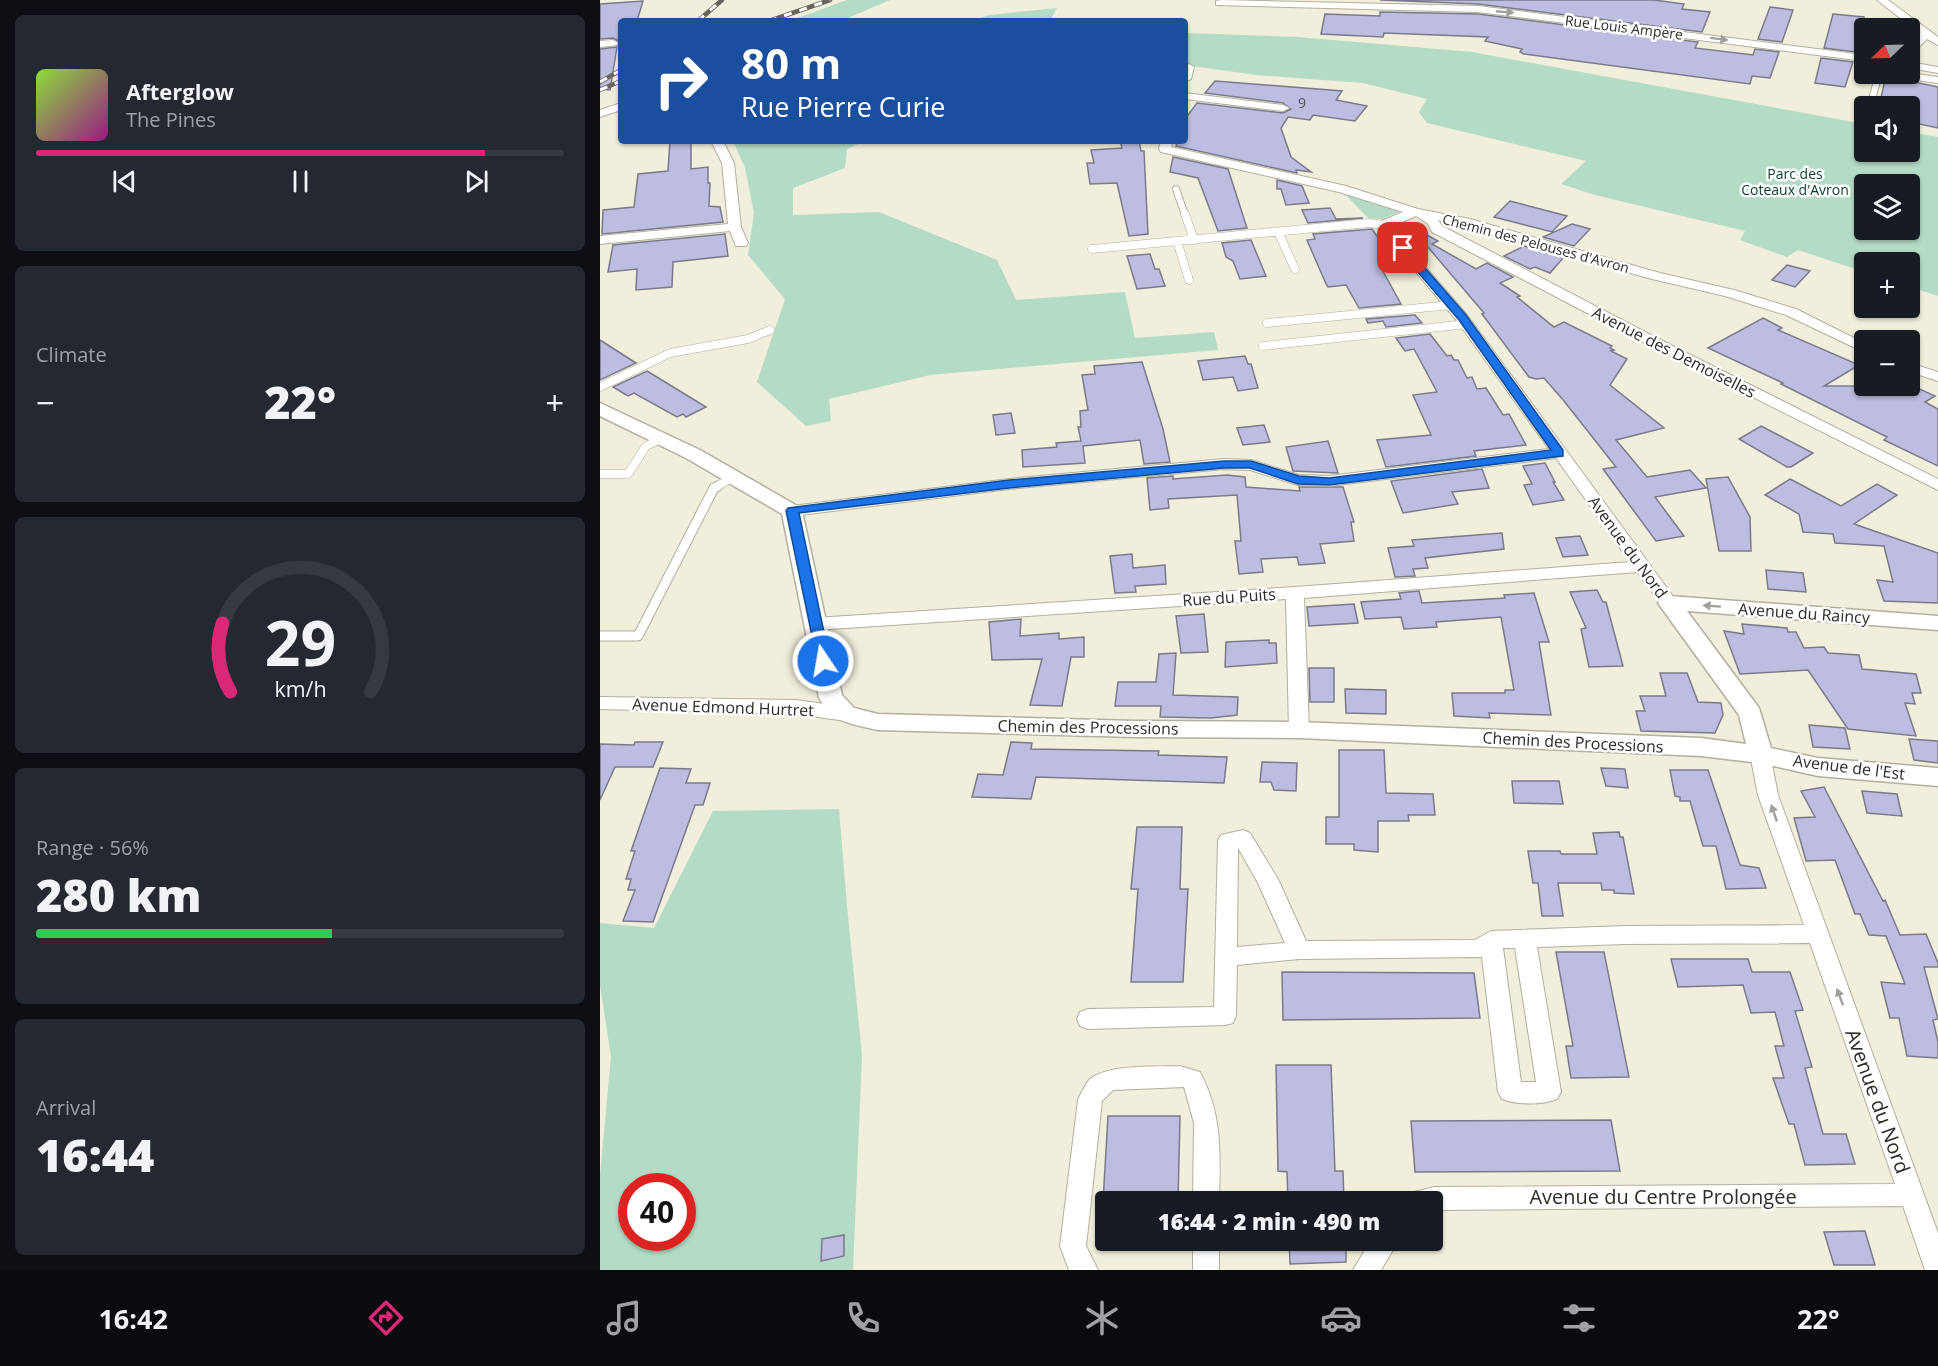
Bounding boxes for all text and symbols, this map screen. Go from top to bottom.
one-way arrow [1495,7,1514,17]
street label: Rue Louis Ampère [1564,10,1684,44]
north arrow [1854,18,1920,84]
map controls [1854,18,1920,396]
text: 80 m [741,34,841,91]
one-way arrow [1710,35,1729,44]
icon: right [642,42,720,120]
text: Afterglow [126,76,234,106]
text: Rue Pierre Curie [741,88,945,125]
house number: 9 [1298,93,1306,112]
button: sound [1854,96,1920,162]
text: The Pines [126,106,216,133]
park label: Parc des Coteaux d'Avron [1741,164,1849,199]
icon: previous [108,165,141,198]
icon: pause [284,165,317,198]
icon: next [460,165,493,198]
button: layers [1854,174,1920,240]
street label: Chemin des Pelouses d'Avron [1441,209,1631,277]
pin [1377,222,1428,273]
icon: arrive [1386,231,1419,264]
button: + [1854,252,1920,318]
street label: Avenue des Demoiselles [1588,301,1760,403]
button: − [1854,330,1920,396]
text: Climate [36,341,107,368]
text: 22° [264,371,336,432]
text: − [36,380,55,425]
text: + [545,380,564,425]
street label: Avenue du Nord [1583,491,1673,603]
street label: Rue du Puits [1182,583,1276,611]
street label: Avenue du Raincy [1737,597,1872,629]
text: 29 [264,599,336,684]
one-way arrow [1703,601,1722,611]
position arrow [791,629,855,693]
text: km/h [274,674,326,703]
street label: Avenue Edmond Hurtret [632,693,815,721]
street label: Chemin des Processions [997,714,1179,740]
street label: Chemin des Processions [1482,726,1664,758]
street label: Avenue de l'Est [1792,749,1906,785]
one-way arrow [1769,804,1779,822]
text: Range · 56% [36,834,149,861]
text: 280 km [36,864,201,925]
one-way arrow [1835,987,1845,1005]
street label: Avenue du Nord [1839,1025,1917,1177]
text: Arrival [36,1094,96,1121]
text: 16:44 [36,1124,154,1185]
speed limit sign: 40 [618,1173,696,1251]
street label: Avenue du Centre Prolongée [1529,1183,1797,1210]
text: 16:44 · 2 min · 490 m [1158,1206,1380,1236]
icon: directions [365,1297,407,1339]
icon: music [603,1297,645,1339]
icon: phone [842,1297,884,1339]
icon: climate [1081,1297,1123,1339]
icon: car [1320,1297,1362,1339]
icon: filters [1558,1297,1600,1339]
text: 16:42 [98,1300,168,1337]
text: 22° [1797,1300,1840,1337]

